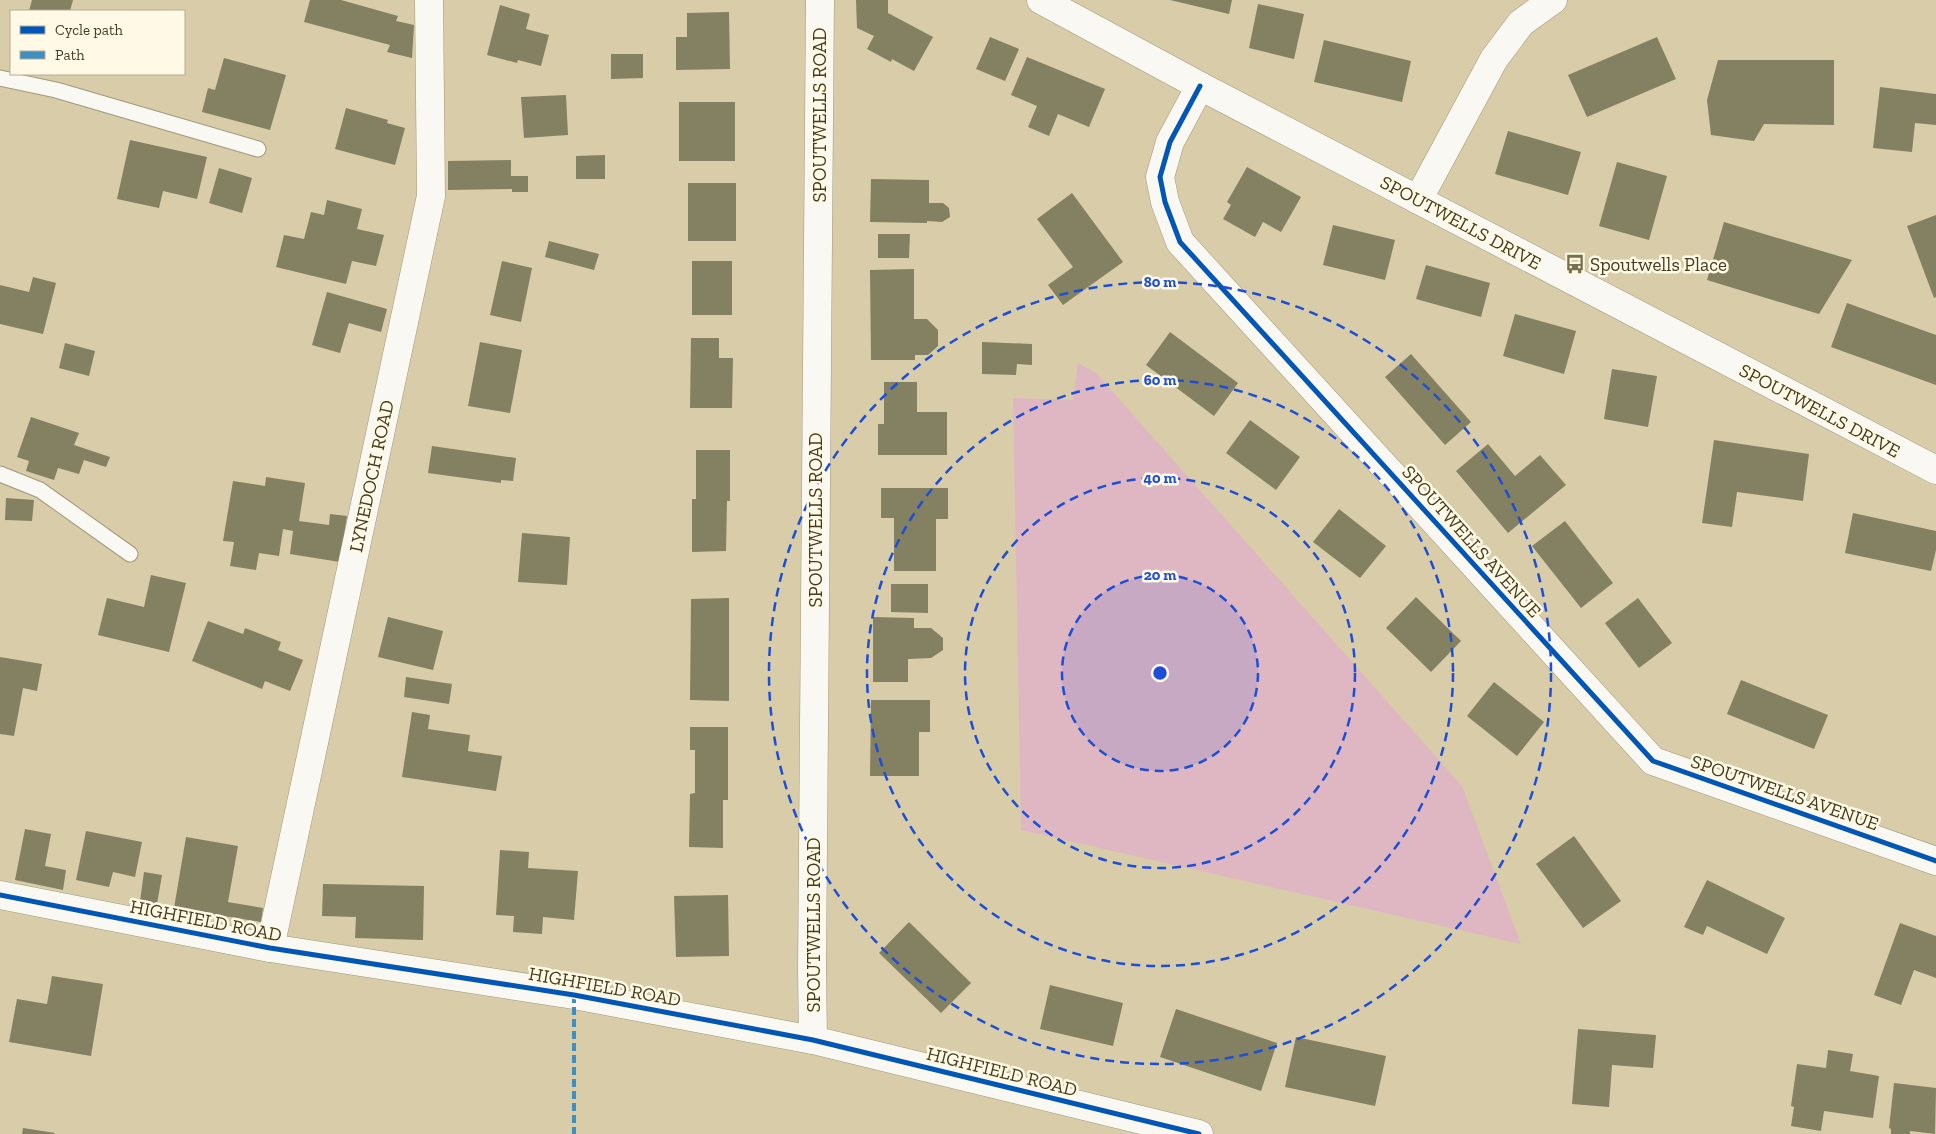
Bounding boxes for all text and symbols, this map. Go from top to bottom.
legend [10,10,185,75]
text: Cycle path [55,21,124,39]
street label: SPOUTWELLS ROAD [808,28,831,202]
text: Path [55,46,85,64]
street label: SPOUTWELLS DRIVE [1376,170,1545,275]
bus stop icon: Spoutwells Place [1564,253,1586,275]
place label: Spoutwells Place [1590,253,1727,276]
text: 80 m [1144,273,1176,291]
street label: SPOUTWELLS DRIVE [1735,358,1904,463]
text: 60 m [1144,371,1176,389]
street label: LYNEDOCH ROAD [344,398,399,554]
street label: SPOUTWELLS ROAD [804,433,827,607]
street label: SPOUTWELLS AVENUE [1397,460,1546,622]
text: 40 m [1143,469,1177,487]
text: 20 m [1144,566,1176,584]
centre of rings [1151,664,1169,682]
street label: SPOUTWELLS AVENUE [1688,750,1882,835]
street label: SPOUTWELLS ROAD [802,838,825,1012]
street label: HIGHFIELD ROAD [128,894,284,946]
street label: HIGHFIELD ROAD [527,962,683,1011]
street label: HIGHFIELD ROAD [924,1042,1079,1101]

